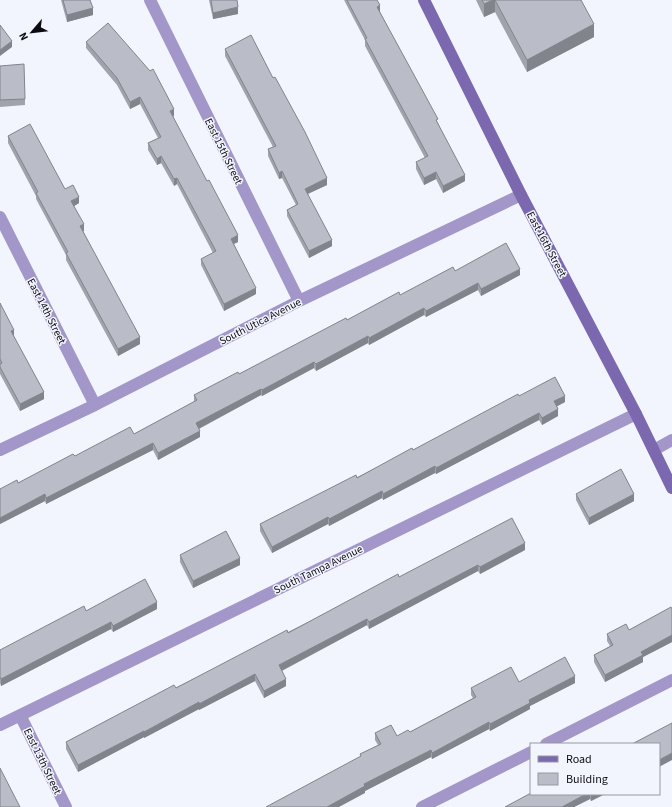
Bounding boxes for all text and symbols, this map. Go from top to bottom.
north arrow [12,12,52,52]
text: N [15,30,32,43]
street label: East 15th Street [201,116,246,187]
street label: East 16th Street [523,209,570,280]
street label: East 14th Street [24,276,70,347]
street label: South Utica Avenue [217,294,304,349]
street label: South Tampa Avenue [271,541,366,597]
street label: East 13th Street [20,726,65,797]
legend [530,743,660,795]
text: Road [566,751,592,768]
text: Building [566,771,608,788]

